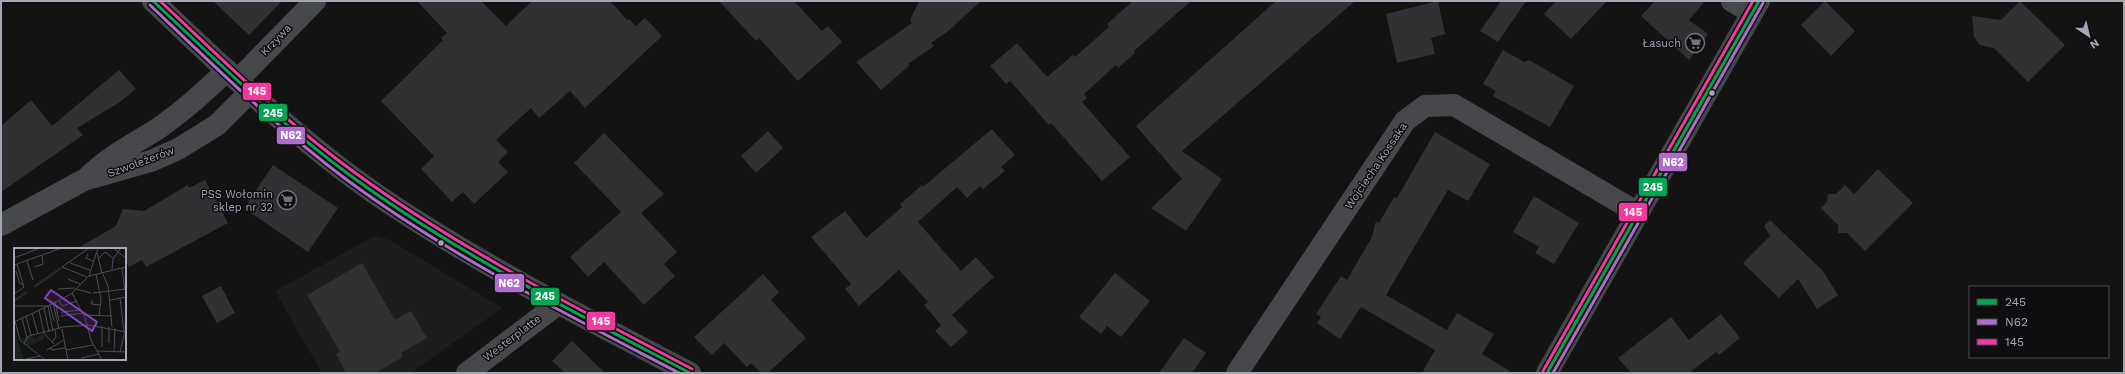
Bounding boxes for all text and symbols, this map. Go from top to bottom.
north arrow [2069,16,2109,56]
street label: Krzywa [258,22,294,58]
supermarket icon: Łasuch [1684,32,1706,54]
text: N [2087,36,2102,51]
place label: Łasuch [1642,37,1681,50]
line badge: 145 [242,82,272,101]
text: 145 [248,85,266,98]
unlabelled marker [1707,88,1717,98]
line badge: 245 [258,103,288,122]
text: 245 [263,107,283,120]
street label: Wojciecha Kossaka [1342,120,1410,212]
line badge: N62 [276,126,306,145]
text: N62 [280,129,302,142]
street label: Szwoleżerów [106,144,176,180]
line badge: N62 [1658,152,1688,172]
text: N62 [1662,156,1684,169]
line badge: 245 [1638,177,1668,197]
text: 245 [1643,181,1663,194]
place label: PSS Wołomin sklep nr 32 [201,188,273,214]
supermarket icon: PSS Wołomin sklep nr 32 [276,189,298,211]
line badge: 145 [1618,202,1648,222]
text: 145 [1624,206,1642,219]
unlabelled marker [436,238,446,248]
inset map [14,248,126,360]
line badge: N62 [494,273,525,293]
text: N62 [498,277,520,290]
legend [1969,286,2109,358]
line badge: 245 [530,287,560,306]
text: 245 [535,290,555,303]
text: 245 [2005,295,2026,309]
line badge: 145 [586,311,616,331]
street label: Westerplatte [481,312,543,364]
text: 145 [592,315,610,328]
text: N62 [2005,315,2028,329]
text: 145 [2005,335,2024,349]

